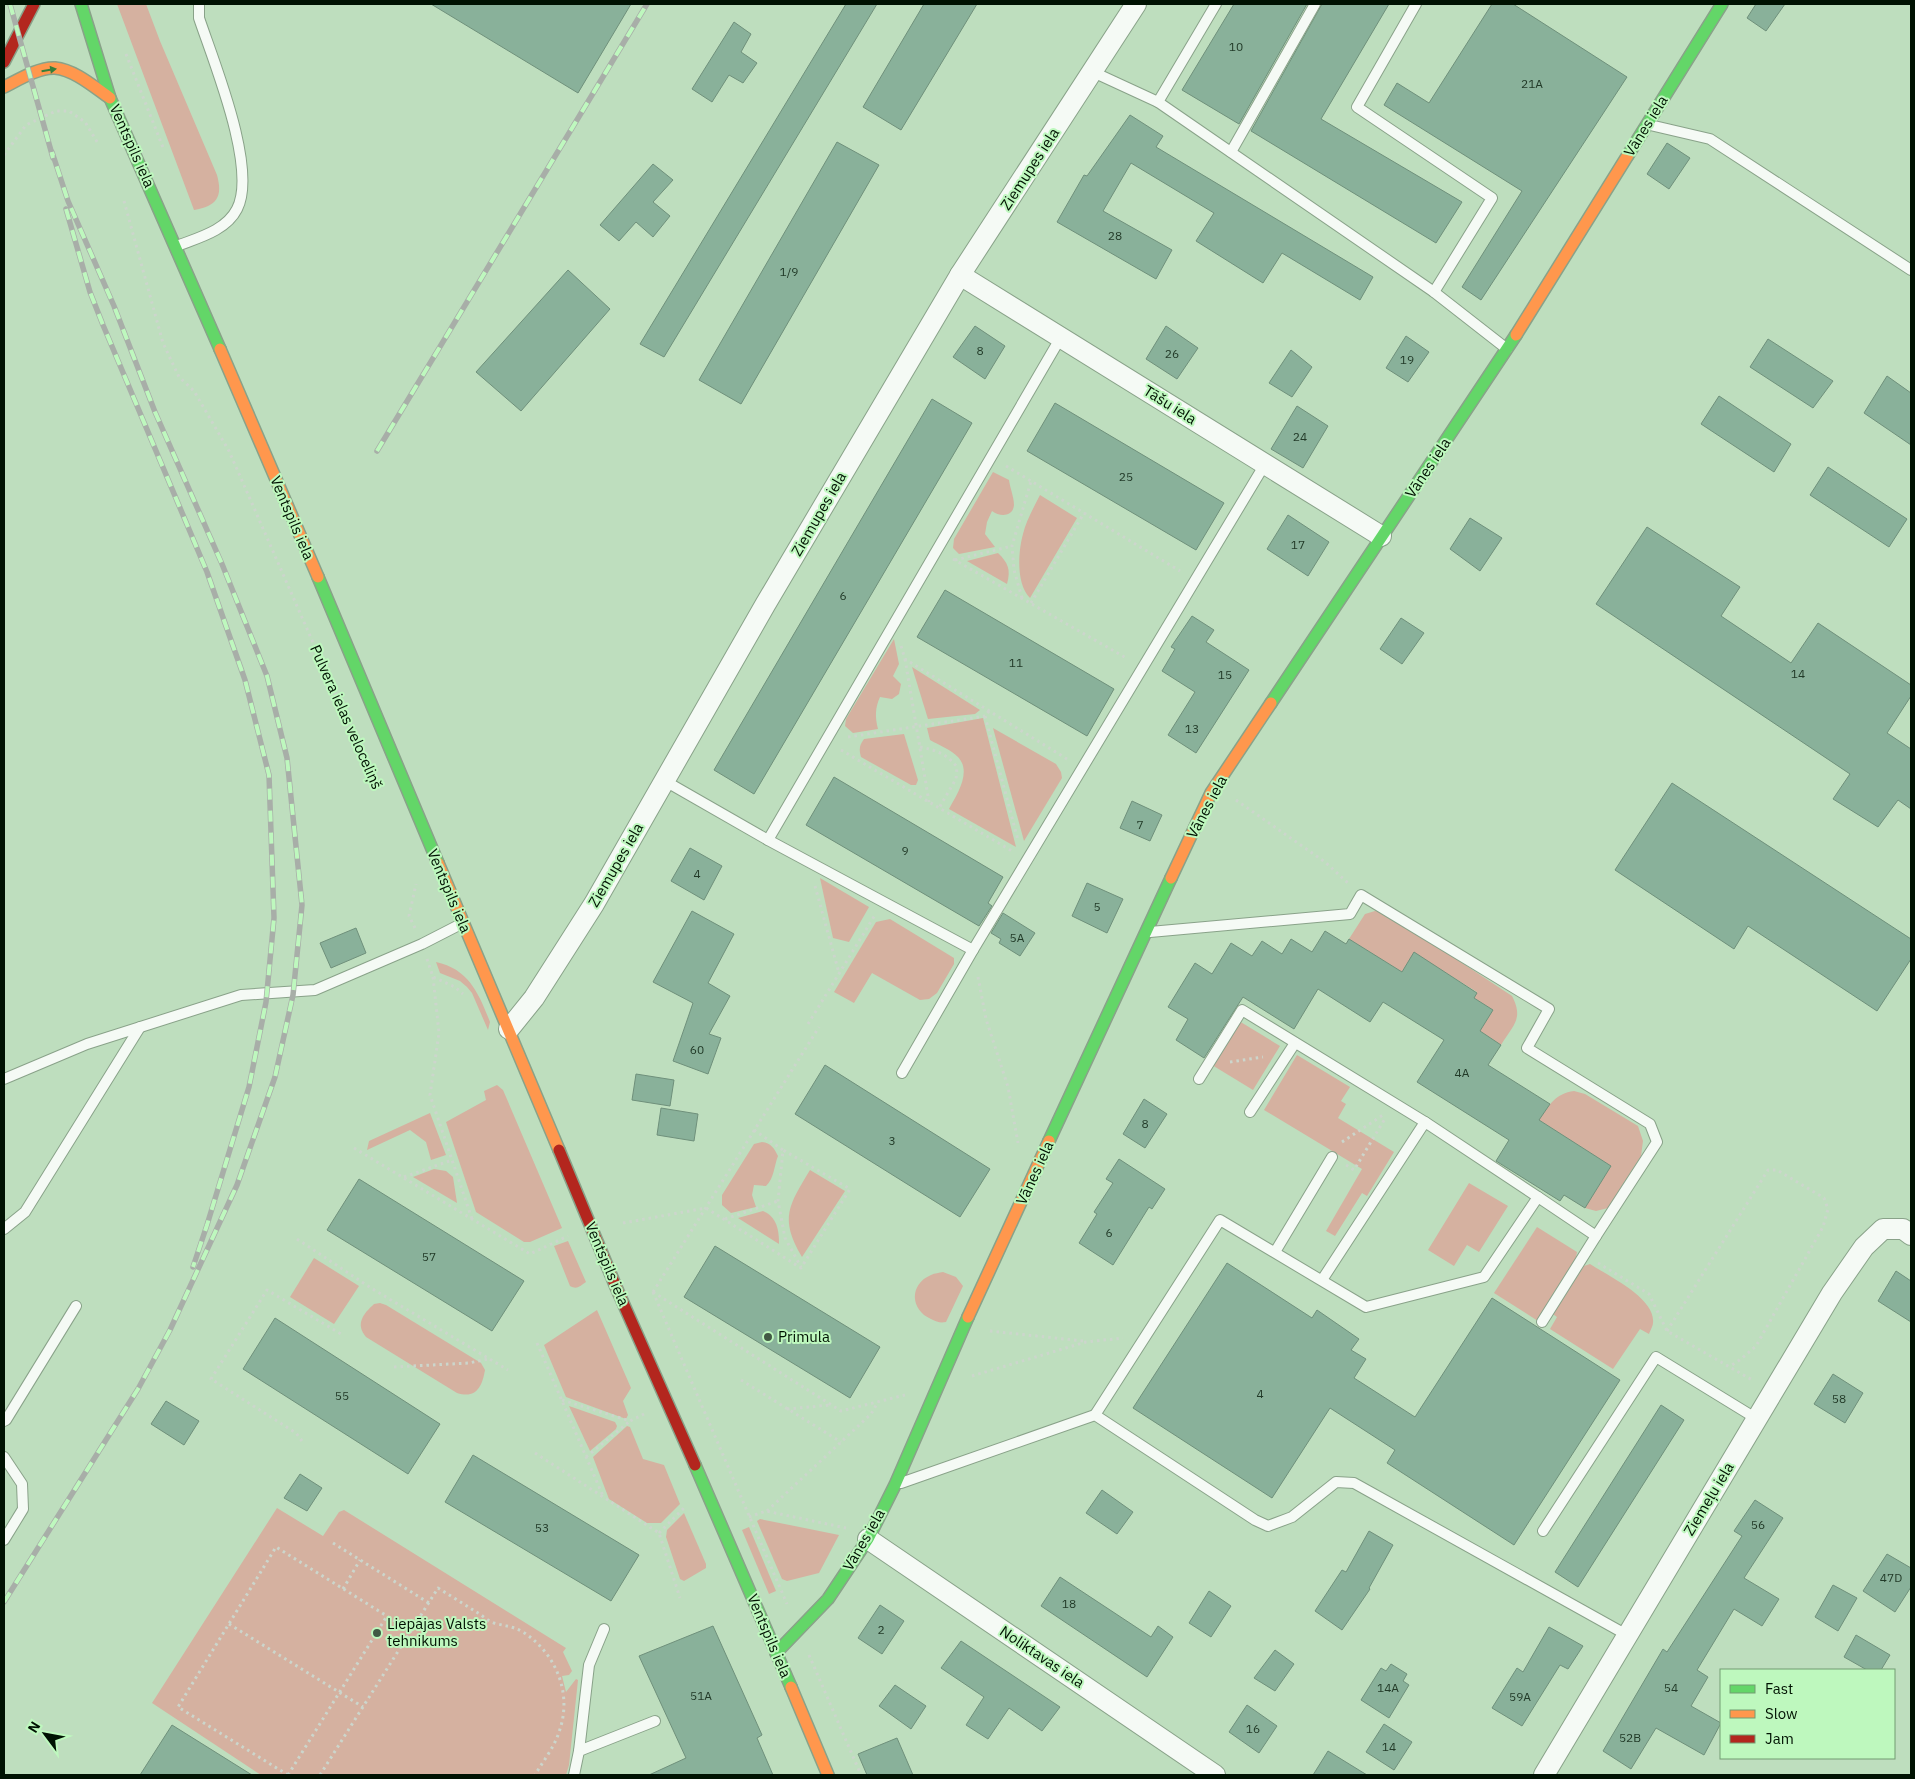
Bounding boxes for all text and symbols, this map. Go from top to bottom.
house number: 10 [1229,39,1243,54]
one-way arrow [41,66,57,74]
house number: 21A [1521,76,1543,91]
street label: Vānes iela [1619,92,1672,160]
street label: Ventspils iela [106,101,159,191]
street label: Ziemupes iela [996,124,1063,213]
house number: 28 [1108,228,1122,243]
house number: 1/9 [780,264,799,279]
house number: 8 [976,343,984,358]
house number: 26 [1165,346,1179,361]
house number: 19 [1400,352,1414,367]
street label: Tāšu iela [1140,381,1200,428]
house number: 24 [1293,429,1307,444]
street label: Vānes iela [1401,434,1455,501]
street label: Ziemupes iela [787,468,850,559]
house number: 25 [1119,469,1133,484]
street label: Ventspils iela [266,473,319,563]
house number: 17 [1291,537,1305,552]
house number: 6 [839,588,847,603]
street label: Pulvera ielas veloceliņš [306,642,387,792]
house number: 11 [1009,655,1023,670]
house number: 14 [1791,666,1805,681]
house number: 15 [1218,667,1232,682]
house number: 13 [1185,721,1199,736]
street label: Vānes iela [1182,772,1231,841]
house number: 7 [1136,817,1144,832]
street label: Ziemupes iela [584,819,647,910]
house number: 9 [901,843,909,858]
street label: Ventspils iela [423,846,476,936]
house number: 4 [693,866,701,881]
house number: 5 [1093,899,1101,914]
house number: 5A [1010,930,1025,945]
house number: 60 [690,1042,704,1057]
house number: 4A [1455,1065,1470,1080]
house number: 8 [1141,1116,1149,1131]
house number: 3 [888,1133,896,1148]
street label: Vānes iela [1011,1138,1058,1208]
street label: Ventspils iela [581,1219,634,1309]
house number: 6 [1105,1225,1113,1240]
house number: 57 [422,1249,436,1264]
place label: Primula [778,1327,830,1346]
marker: Primula [762,1331,774,1343]
house number: 4 [1256,1386,1264,1401]
house number: 55 [335,1388,349,1403]
house number: 58 [1832,1391,1846,1406]
street label: Ziemeļu iela [1679,1459,1738,1539]
street label: Vānes iela [838,1505,889,1574]
house number: 56 [1751,1517,1765,1532]
house number: 53 [535,1520,549,1535]
house number: 47D [1880,1570,1902,1585]
street label: Ventspils iela [743,1591,796,1681]
house number: 18 [1062,1596,1076,1611]
place label: Liepājas Valsts tehnikums [387,1614,486,1650]
street label: Noliktavas iela [996,1621,1088,1692]
house number: 2 [877,1622,885,1637]
marker: Liepājas Valsts tehnikums [371,1627,383,1639]
legend [1720,1669,1895,1759]
text: Fast [1765,1679,1793,1698]
house number: 14A [1377,1680,1399,1695]
house number: 54 [1664,1680,1678,1695]
house number: 51A [690,1688,712,1703]
house number: 59A [1509,1689,1531,1704]
text: Slow [1765,1704,1798,1723]
north arrow [20,1709,70,1759]
text: N [24,1718,44,1736]
house number: 16 [1246,1721,1260,1736]
text: Jam [1765,1729,1794,1748]
house number: 52B [1619,1730,1641,1745]
house number: 14 [1382,1739,1396,1754]

